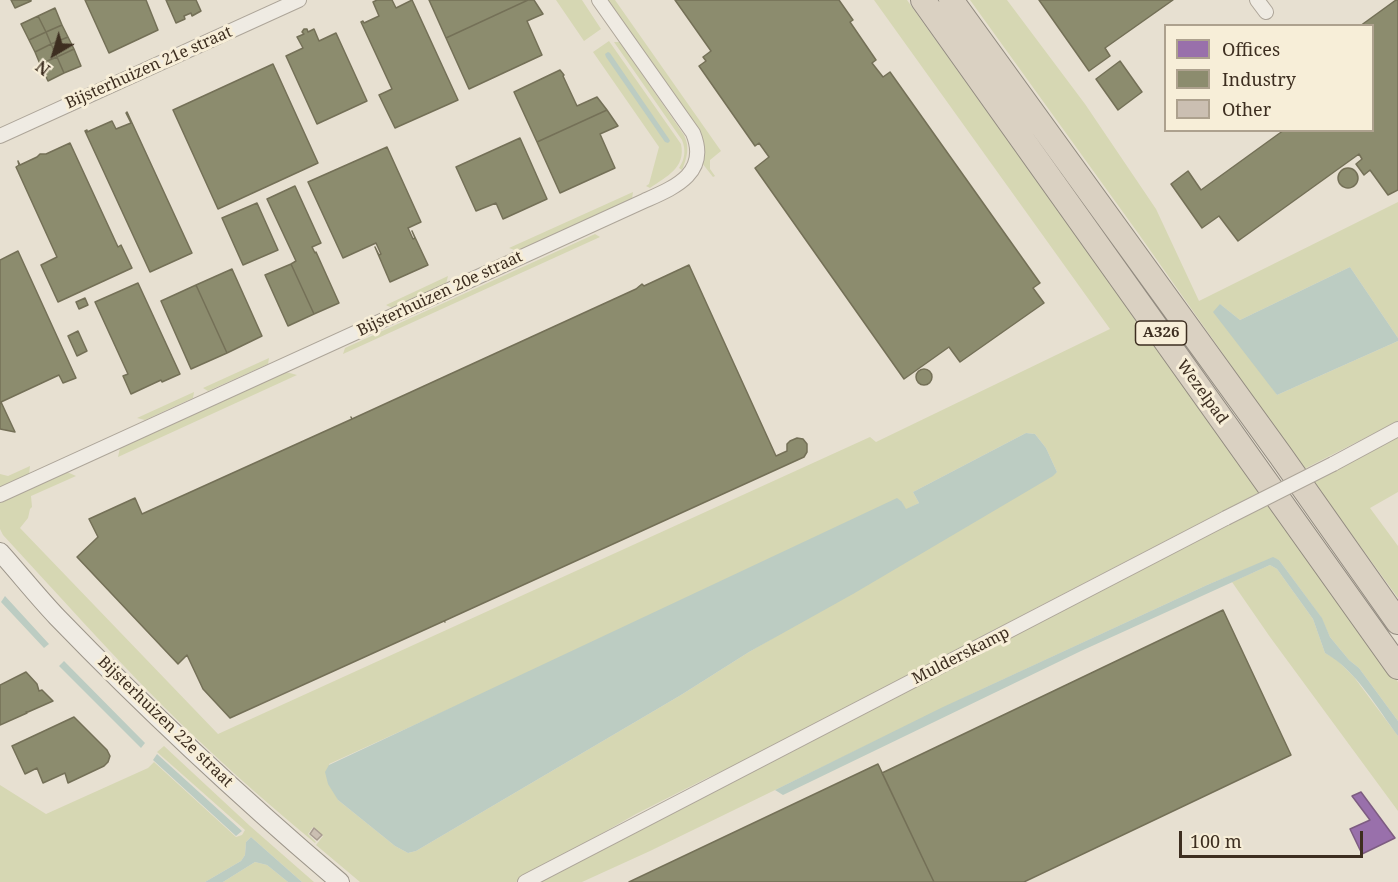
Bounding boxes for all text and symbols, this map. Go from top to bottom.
street label: Bijsterhuizen 21e straat [63,23,235,113]
north arrow [24,24,84,84]
legend [1164,24,1374,132]
text: Offices [1222,37,1280,61]
text: N [31,56,55,81]
text: Industry [1222,67,1296,91]
text: Other [1222,97,1271,121]
street label: Bijsterhuizen 20e straat [354,247,526,341]
road number: A326 [1136,321,1186,345]
street label: Wezelpad [1172,356,1232,428]
street label: Mulderskamp [909,623,1013,689]
street label: Bijsterhuizen 22e straat [93,652,237,792]
scale bar [1182,819,1366,857]
text: 100 m [1190,829,1242,853]

